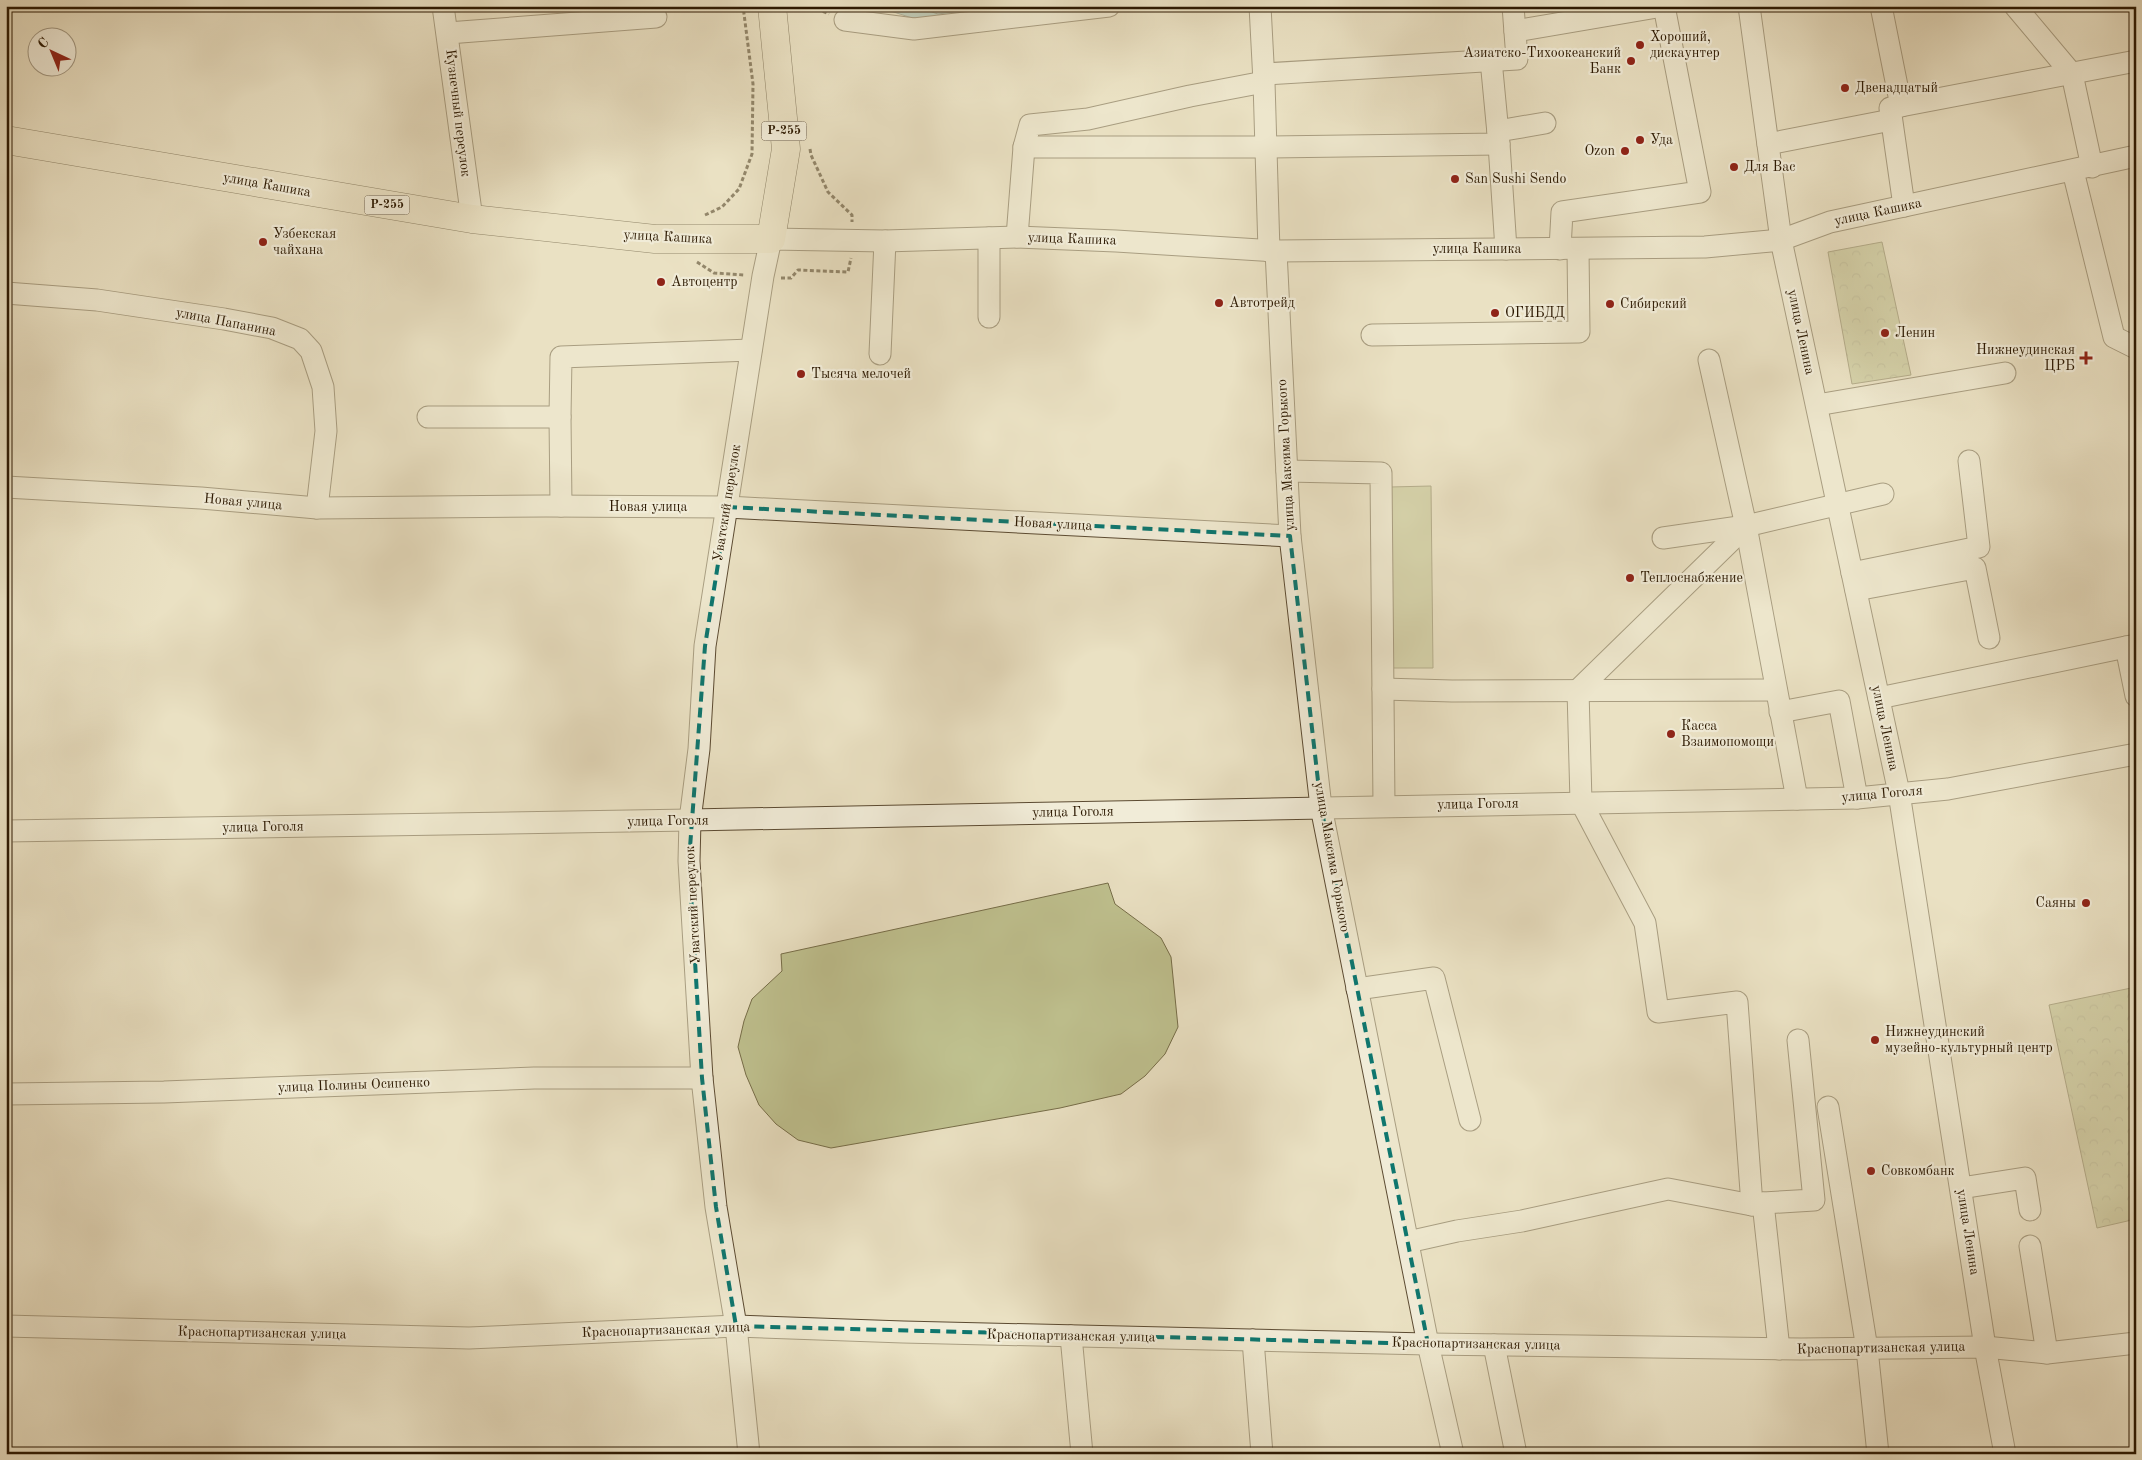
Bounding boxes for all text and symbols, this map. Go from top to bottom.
north arrow [28,28,78,78]
place label: Хороший, дискаунтер [1650,30,1720,60]
text: С [35,35,52,52]
marker: Хороший, дискаунтер [1634,39,1646,51]
place label: Азиатско-Тихоокеанский Банк [1463,46,1621,76]
street label: Кузнечный переулок [443,48,473,178]
marker: Азиатско-Тихоокеанский Банк [1625,55,1637,67]
place label: Двенадцатый [1855,81,1938,95]
marker: Двенадцатый [1839,82,1851,94]
road number: Р-255 [762,122,806,140]
place label: Уда [1650,133,1673,147]
marker: Уда [1634,134,1646,146]
place label: Ozon [1585,144,1615,158]
marker: Ozon [1619,145,1631,157]
place label: Для Вас [1744,160,1795,174]
marker: Для Вас [1728,161,1740,173]
street label: улица Кашика [222,170,312,200]
place label: San Sushi Sendo [1465,172,1567,186]
marker: San Sushi Sendo [1449,173,1461,185]
road number: Р-255 [364,196,410,214]
street label: улица Кашика [1833,196,1923,228]
place label: Узбекская чайхана [273,227,336,257]
street label: улица Кашика [623,228,713,246]
street label: улица Кашика [1027,230,1117,248]
marker: Узбекская чайхана [257,236,269,248]
street label: улица Кашика [1433,242,1522,256]
place label: Автоцентр [671,275,738,289]
marker: Автоцентр [655,276,667,288]
street label: улица Ленина [1785,288,1817,376]
place label: Автотрейд [1229,296,1295,310]
marker: Автотрейд [1213,297,1225,309]
place label: Сибирский [1620,297,1687,311]
marker: Сибирский [1604,298,1616,310]
street label: улица Папанина [175,305,278,339]
place label: ОГИБДД [1505,306,1565,320]
marker: ОГИБДД [1489,307,1501,319]
place label: Ленин [1895,326,1936,340]
marker: Ленин [1879,327,1891,339]
place label: Нижнеудинская ЦРБ [1976,343,2075,373]
marker: Нижнеудинская ЦРБ [2079,351,2093,365]
place label: Тысяча мелочей [811,367,911,381]
marker: Тысяча мелочей [795,368,807,380]
street label: улица Максима Горького [1275,379,1297,531]
street label: Уватский переулок [711,443,743,563]
street label: Новая улица [203,492,283,512]
street label: Новая улица [609,500,687,514]
street label: Новая улица [1013,515,1093,533]
place label: Теплоснабжение [1640,571,1743,585]
marker: Теплоснабжение [1624,572,1636,584]
street label: улица Ленина [1869,684,1901,772]
place label: Касса Взаимопомощи [1681,719,1774,749]
marker: Касса Взаимопомощи [1665,728,1677,740]
street label: улица Максима Горького [1312,781,1352,933]
street label: улица Гоголя [1841,783,1923,805]
street label: улица Гоголя [1437,796,1519,812]
street label: улица Гоголя [1032,804,1114,820]
street label: улица Гоголя [627,813,709,829]
street label: улица Гоголя [222,819,304,835]
street label: Уватский переулок [683,845,703,965]
place label: Саяны [2036,896,2076,910]
marker: Саяны [2080,897,2092,909]
place label: Нижнеудинский музейно-культурный центр [1885,1025,2053,1055]
marker: Нижнеудинский музейно-культурный центр [1869,1034,1881,1046]
street label: улица Полины Осипенко [278,1075,430,1095]
place label: Совкомбанк [1881,1164,1955,1178]
marker: Совкомбанк [1865,1165,1877,1177]
street label: улица Ленина [1954,1188,1982,1276]
street label: Краснопартизанская улица [581,1320,751,1340]
street label: Краснопартизанская улица [177,1325,347,1341]
street label: Краснопартизанская улица [986,1328,1156,1344]
street label: Краснопартизанская улица [1391,1336,1561,1352]
street label: Краснопартизанская улица [1796,1340,1966,1356]

